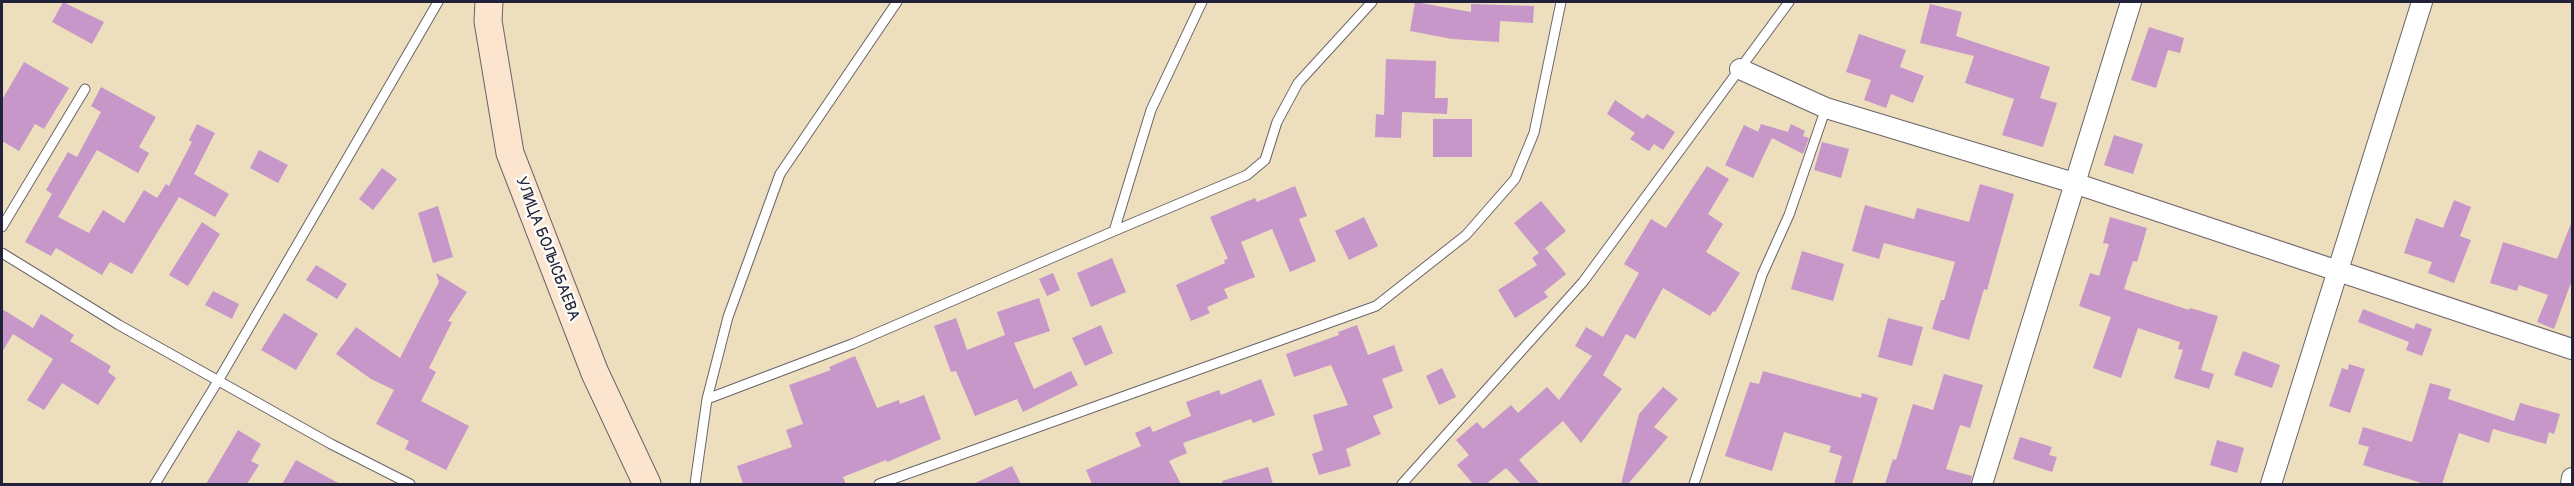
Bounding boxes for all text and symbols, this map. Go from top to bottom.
street label: УЛИЦА БОЛЫСБАЕВА [511,174,583,324]

